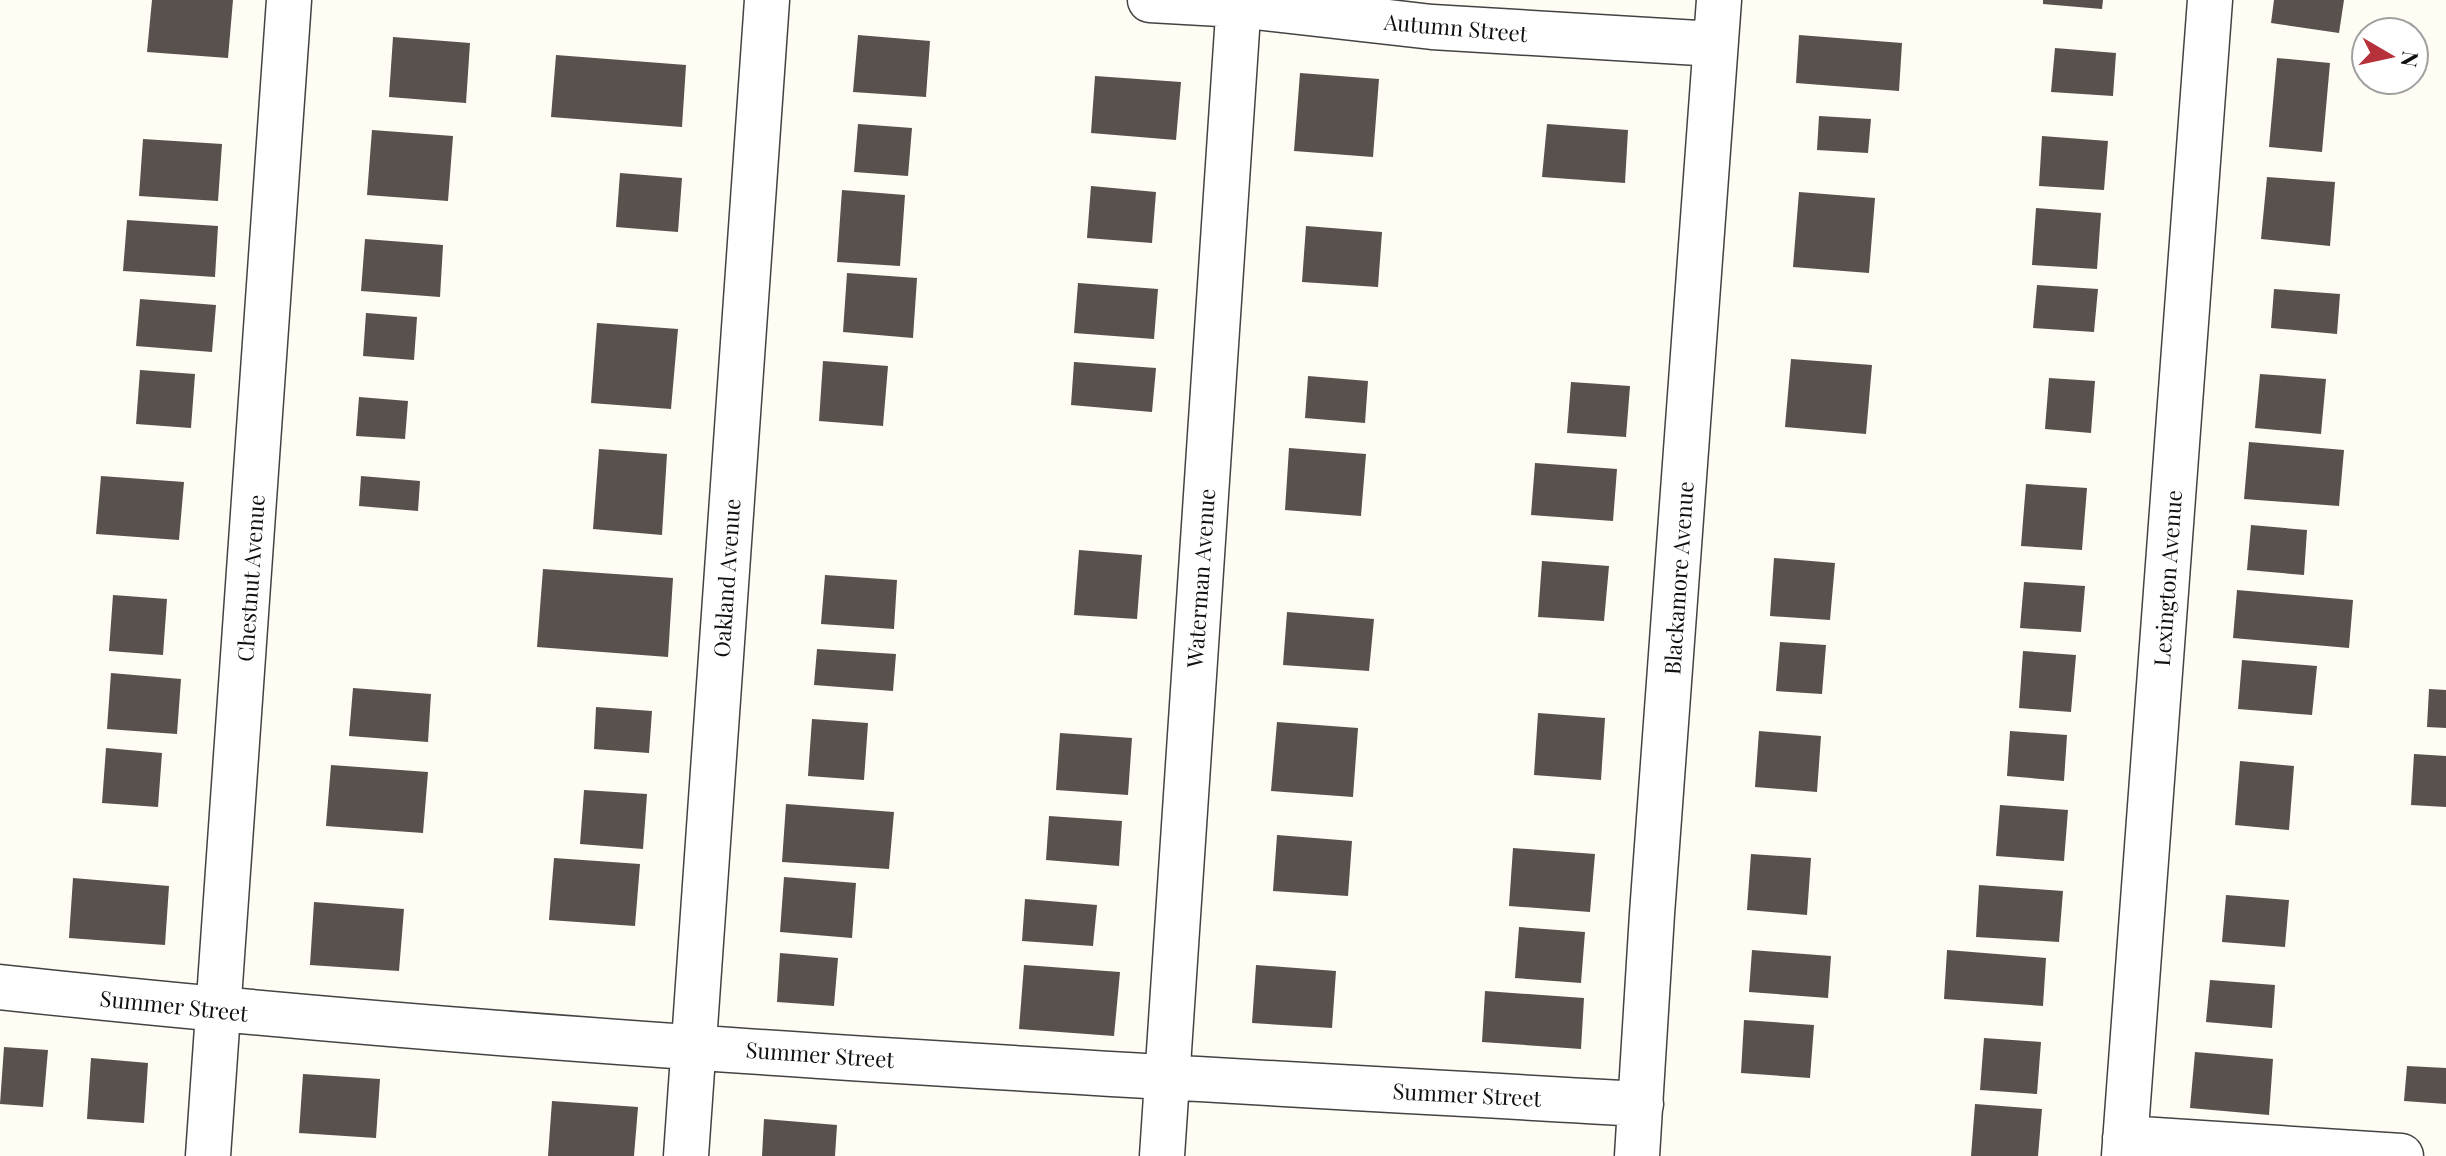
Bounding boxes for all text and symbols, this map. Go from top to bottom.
street label: Autumn Street [1382,6,1530,48]
north arrow [2350,16,2430,96]
text: N [2395,49,2427,70]
street label: Blackamore Avenue [1656,480,1700,676]
street label: Waterman Avenue [1179,487,1221,670]
street label: Lexington Avenue [2146,489,2188,667]
street label: Chestnut Avenue [229,493,271,663]
street label: Oakland Avenue [705,498,747,658]
street label: Summer Street [98,982,251,1028]
street label: Summer Street [745,1034,896,1074]
street label: Summer Street [1392,1075,1543,1113]

